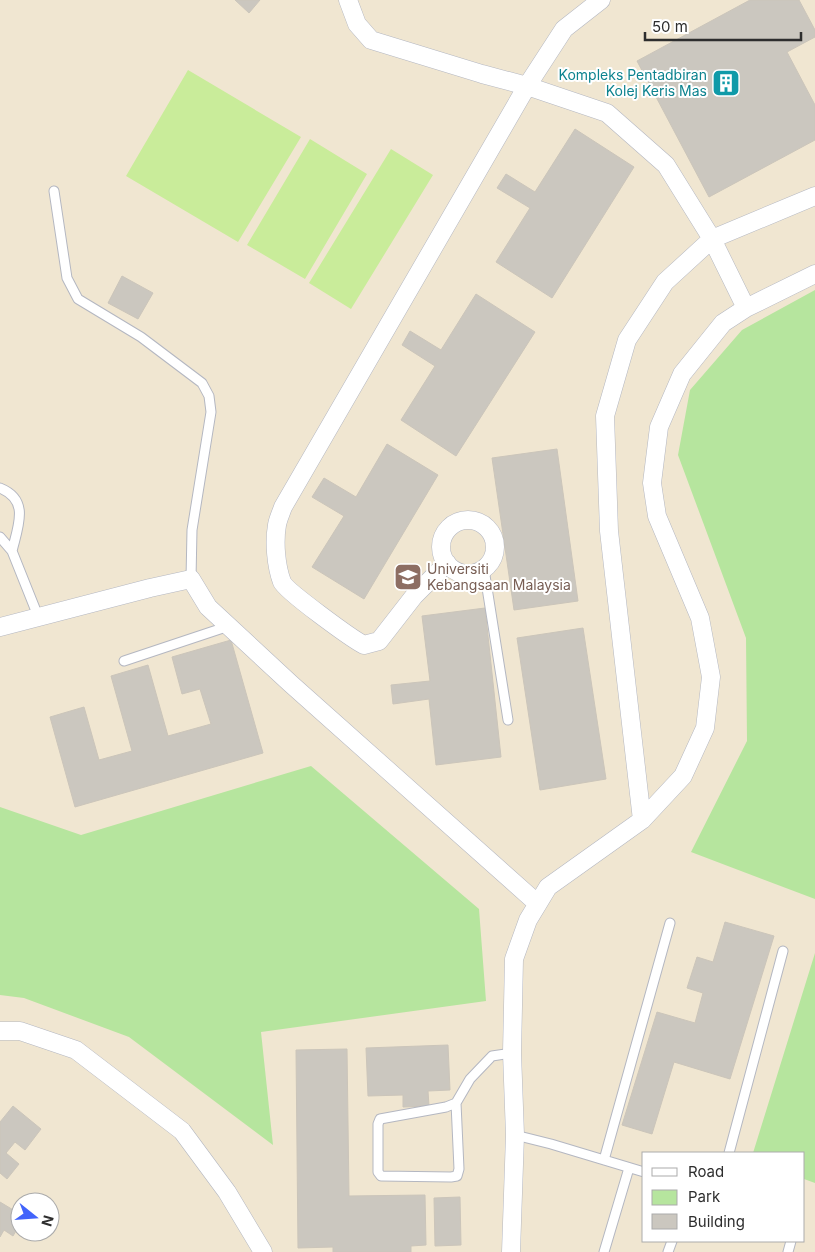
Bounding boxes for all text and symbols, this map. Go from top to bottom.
scale bar [645,10,801,42]
text: 50 m [652,17,688,36]
place label: Kompleks Pentadbiran Kolej Keris Mas [559,66,707,99]
building icon: Kompleks Pentadbiran Kolej Keris Mas [711,68,741,98]
place label: Universiti Kebangsaan Malaysia [427,560,571,593]
school or university icon: Universiti Kebangsaan Malaysia [393,562,423,592]
legend [642,1152,805,1242]
text: Road [688,1162,724,1181]
text: Park [688,1187,721,1206]
north arrow [10,1192,60,1242]
text: Building [688,1212,745,1231]
text: N [38,1213,58,1229]

